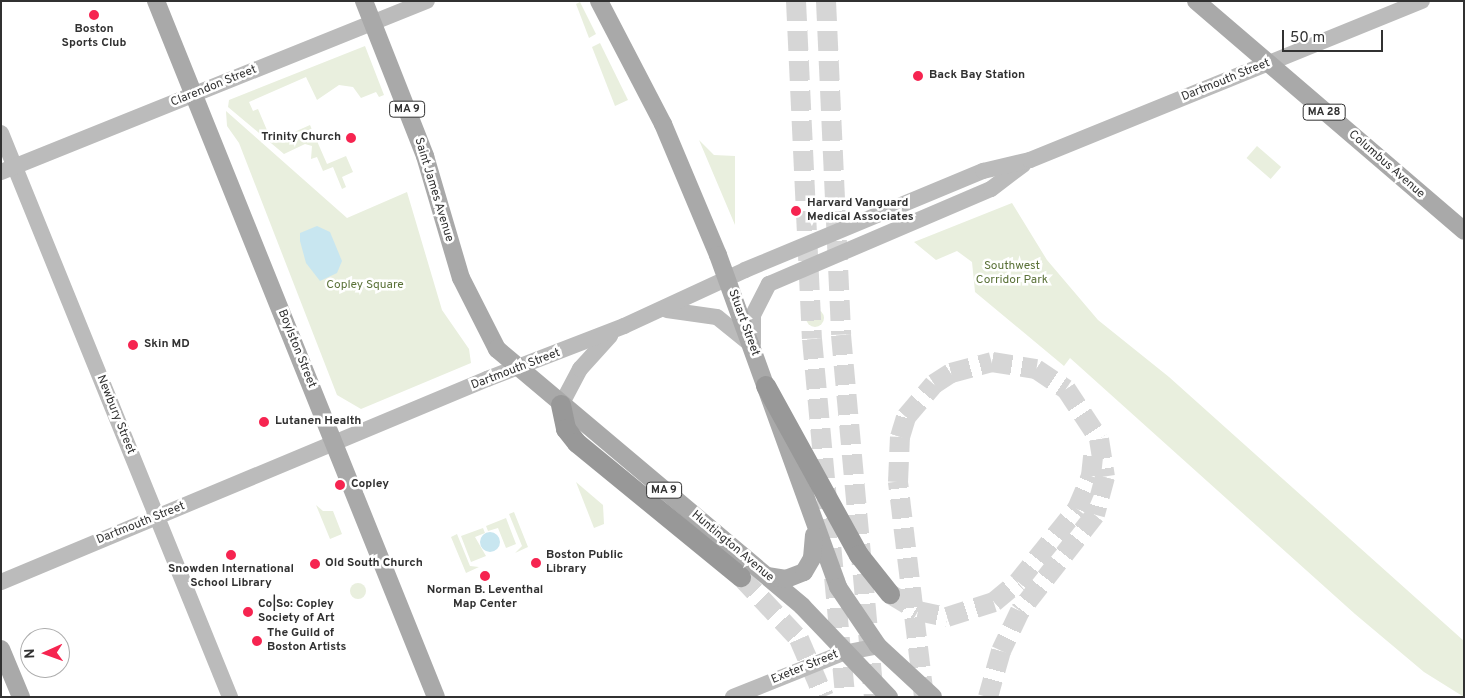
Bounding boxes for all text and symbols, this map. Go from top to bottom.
marker: Boston Sports Club [88,9,100,21]
scale bar [1285,20,1386,52]
place label: Boston Sports Club [62,23,126,51]
text: 50 m [1290,29,1325,48]
street label: Dartmouth Street [1180,57,1272,105]
street label: Clarendon Street [169,63,259,111]
marker: Back Bay Station [911,69,925,83]
place label: Back Bay Station [929,69,1025,83]
road number: MA 9 [388,100,426,118]
road number: MA 28 [1302,104,1346,120]
street label: Columbus Avenue [1345,128,1427,202]
place label: Trinity Church [261,131,341,145]
marker: Trinity Church [345,132,357,144]
street label: Saint James Avenue [410,136,456,244]
place label: Harvard Vanguard Medical Associates [807,197,914,225]
marker: Harvard Vanguard Medical Associates [789,204,803,218]
park label: Southwest Corridor Park [976,260,1048,288]
park label: Copley Square [326,279,404,293]
street label: Stuart Street [724,288,762,358]
street label: Boylston Street [274,308,318,390]
marker: Skin MD [126,338,140,352]
place label: Skin MD [144,338,190,352]
street label: Dartmouth Street [470,346,562,394]
street label: Newbury Street [93,373,137,457]
marker: Lutanen Health [257,415,271,429]
place label: Lutanen Health [275,415,361,429]
marker: Copley [333,478,347,492]
place label: Copley [351,478,389,492]
road number: MA 9 [645,482,683,498]
street label: Dartmouth Street [95,500,187,548]
street label: Huntington Avenue [688,508,776,586]
marker: Snowden International School Library [225,549,237,561]
place label: Boston Public Library [546,549,623,577]
place label: Old South Church [325,557,423,571]
marker: Boston Public Library [530,557,542,569]
marker: Old South Church [309,558,321,570]
place label: Snowden International School Library [168,563,294,591]
marker: Norman B. Leventhal Map Center [479,570,491,582]
place label: Norman B. Leventhal Map Center [427,584,543,612]
place label: Co|So: Copley Society of Art [258,598,335,626]
marker: Co|So: Copley Society of Art [242,606,254,618]
place label: The Guild of Boston Artists [267,627,347,655]
north arrow [20,628,70,678]
marker: The Guild of Boston Artists [251,635,263,647]
text: N [22,648,39,659]
street label: Exeter Street [769,648,841,688]

